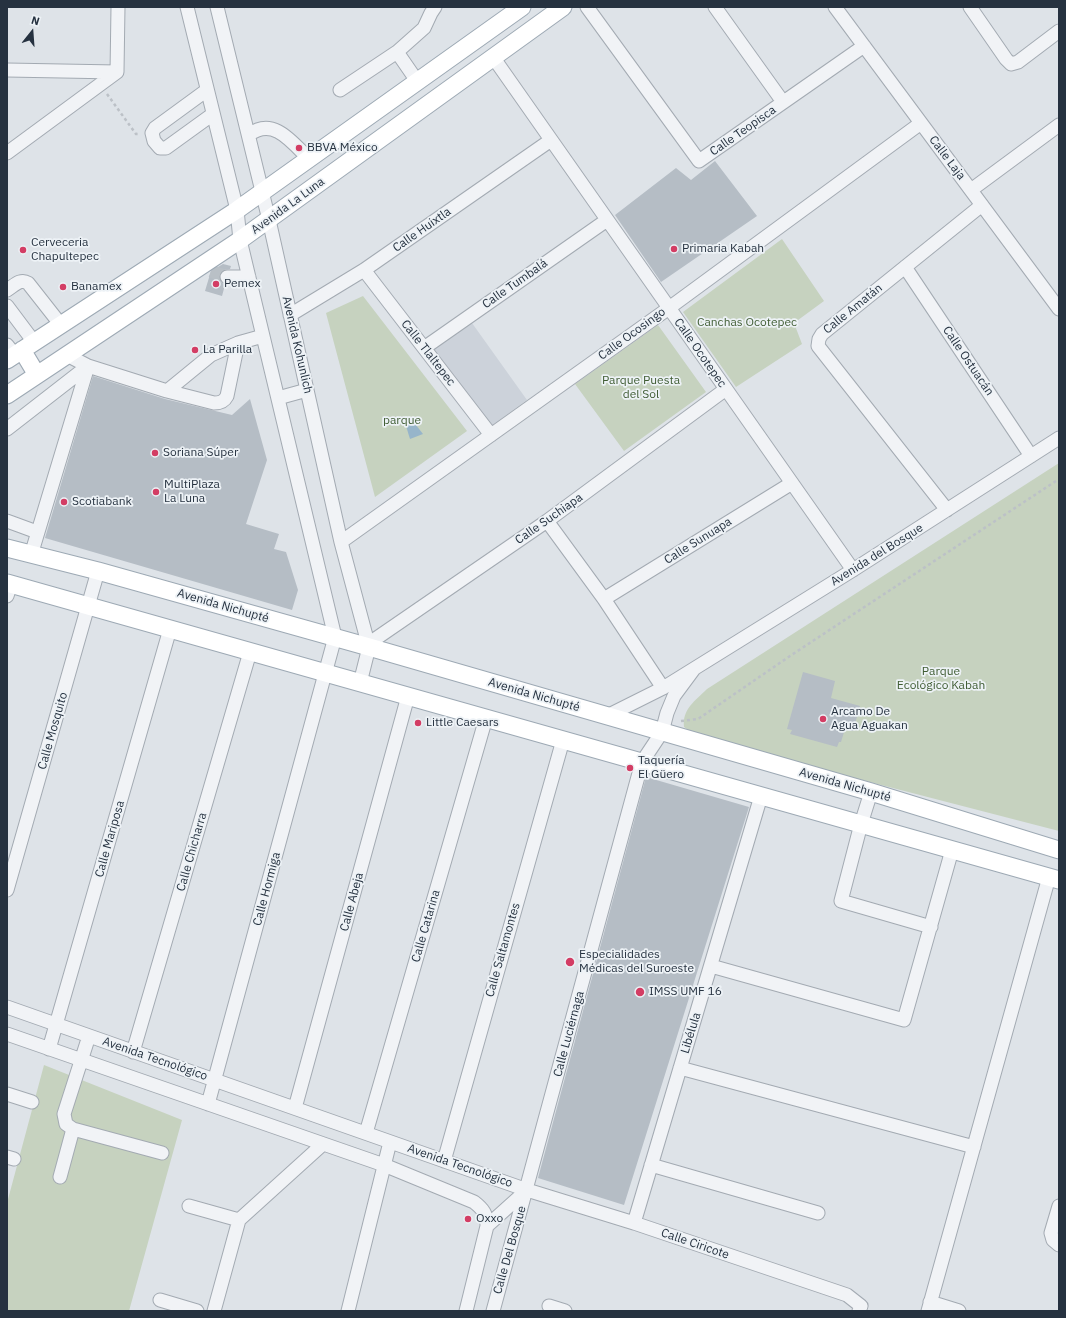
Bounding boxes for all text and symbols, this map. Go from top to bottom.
north arrow [12,12,52,52]
text: N [30,13,41,28]
street label: Calle Teopisca [707,103,779,159]
street label: Calle Laja [926,133,968,183]
place label: BBVA México [307,141,378,155]
marker: BBVA México [294,143,304,153]
street label: Avenida La Luna [249,175,327,237]
street label: Calle Huixtla [390,205,454,255]
place label: Cerveceria Chapultepec [31,236,99,264]
place label: Primaria Kabah [682,242,764,256]
marker: Primaria Kabah [669,244,679,254]
marker: Cerveceria Chapultepec [18,245,28,255]
street label: Calle Tumbalá [480,256,550,312]
place label: Pemex [224,277,261,291]
marker: Pemex [211,279,221,289]
place label: Banamex [71,280,121,294]
street label: Calle Amatán [821,281,885,337]
marker: Banamex [58,282,68,292]
street label: Avenida Kohunlich [279,295,315,395]
street label: Calle Ocosingo [596,305,668,363]
street label: Calle Ocotepec [671,316,729,390]
park label: Canchas Ocotepec [697,316,797,330]
street label: Calle Tlaltepec [398,317,458,389]
street label: Calle Ostuacán [939,324,997,398]
place label: La Parilla [203,343,252,357]
marker: La Parilla [190,345,200,355]
park label: Parque Puesta del Sol [602,374,680,402]
park label: parque [383,414,421,428]
place label: Soriana Súper [163,446,238,460]
marker: Soriana Súper [150,448,160,458]
place label: MultiPlaza La Luna [164,478,220,506]
marker: MultiPlaza La Luna [151,487,161,497]
street label: Calle Suchiapa [512,490,586,548]
place label: Scotiabank [72,495,132,509]
marker: Scotiabank [59,497,69,507]
street label: Calle Sunuapa [662,515,734,567]
street label: Avenida del Bosque [828,521,926,589]
street label: Avenida Nichupté [176,586,270,626]
park label: Parque Ecológico Kabah [897,665,985,693]
street label: Avenida Nichupté [487,675,581,715]
street label: Calle Mosquito [35,691,71,771]
place label: Arcamo De Agua Aguakan [831,705,908,733]
marker: Arcamo De Agua Aguakan [818,714,828,724]
place label: Little Caesars [426,716,499,730]
marker: Little Caesars [413,718,423,728]
place label: Taquería El Güero [638,754,685,782]
marker: Taquería El Güero [625,763,635,773]
street label: Avenida Nichupté [798,765,892,805]
street label: Calle Mariposa [92,799,128,879]
street label: Calle Chicharra [174,811,210,893]
street label: Calle Hormiga [250,851,284,927]
street label: Calle Abeja [337,871,367,933]
street label: Calle Catarina [409,888,443,964]
street label: Calle Saltamontes [483,901,523,999]
place label: Especialidades Médicas del Suroeste [579,948,694,976]
marker: Especialidades Médicas del Suroeste [564,956,576,968]
place label: IMSS UMF 16 [649,985,722,999]
marker: IMSS UMF 16 [634,986,646,998]
street label: Calle Luciérnaga [551,989,587,1079]
street label: Libélula [678,1011,704,1055]
street label: Avenida Tecnológico [101,1034,209,1084]
street label: Avenida Tecnológico [406,1141,514,1191]
street label: Calle Del Bosque [491,1204,529,1296]
place label: Oxxo [476,1212,503,1226]
marker: Oxxo [463,1214,473,1224]
street label: Calle Ciricote [659,1226,731,1262]

